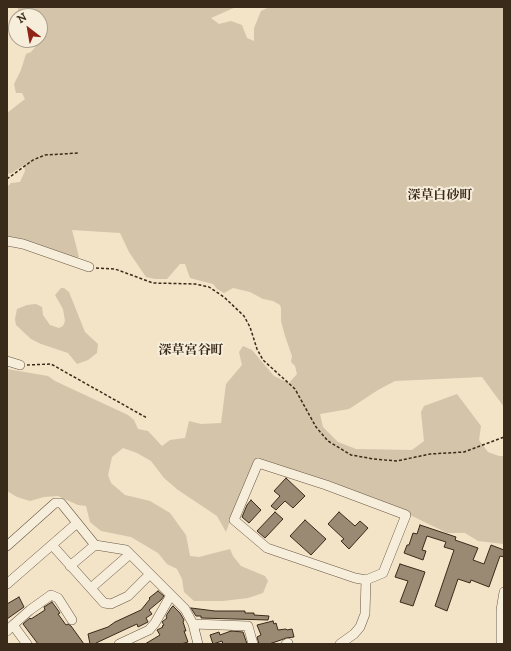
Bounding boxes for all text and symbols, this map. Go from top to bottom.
north arrow [8,8,48,48]
text: N [15,10,30,27]
district label: 深草白砂町 [408,188,472,204]
district label: 深草宮谷町 [159,343,223,359]

